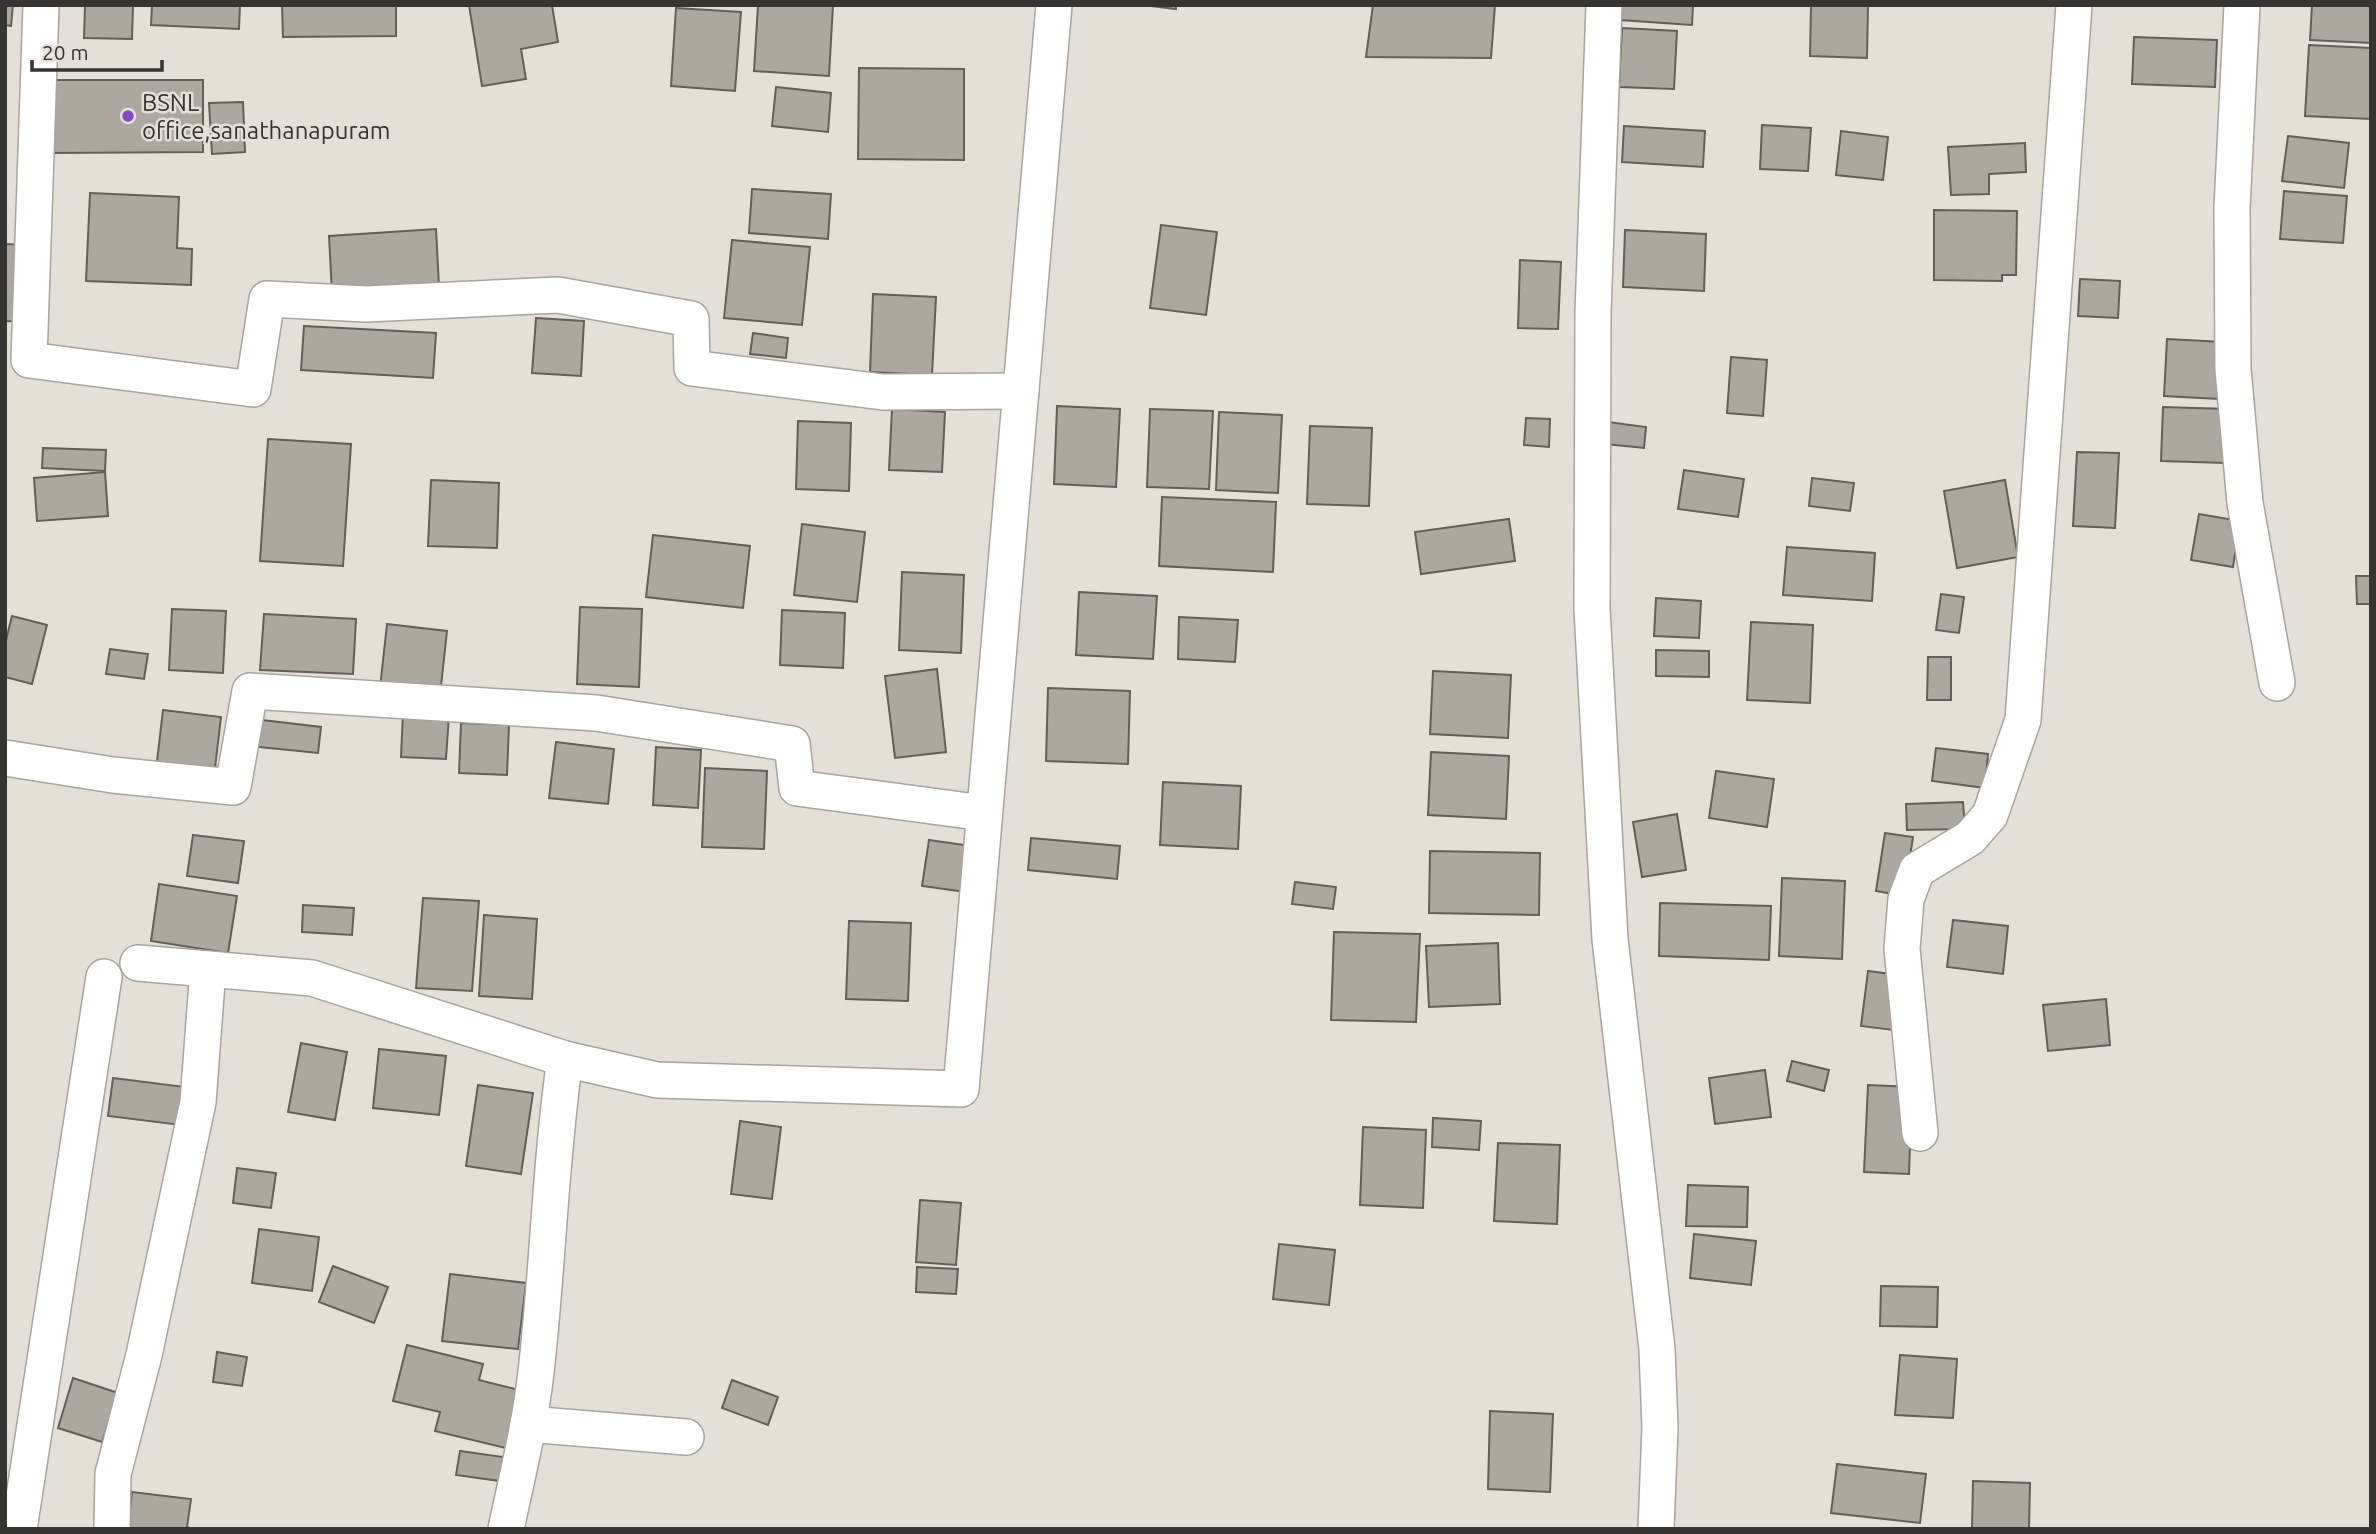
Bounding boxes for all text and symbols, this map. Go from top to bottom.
scale bar [32,28,161,72]
text: 20 m [42,40,89,64]
place label: BSNL office,sanathanapuram [142,89,391,144]
marker: BSNL office,sanathanapuram [120,108,136,124]

